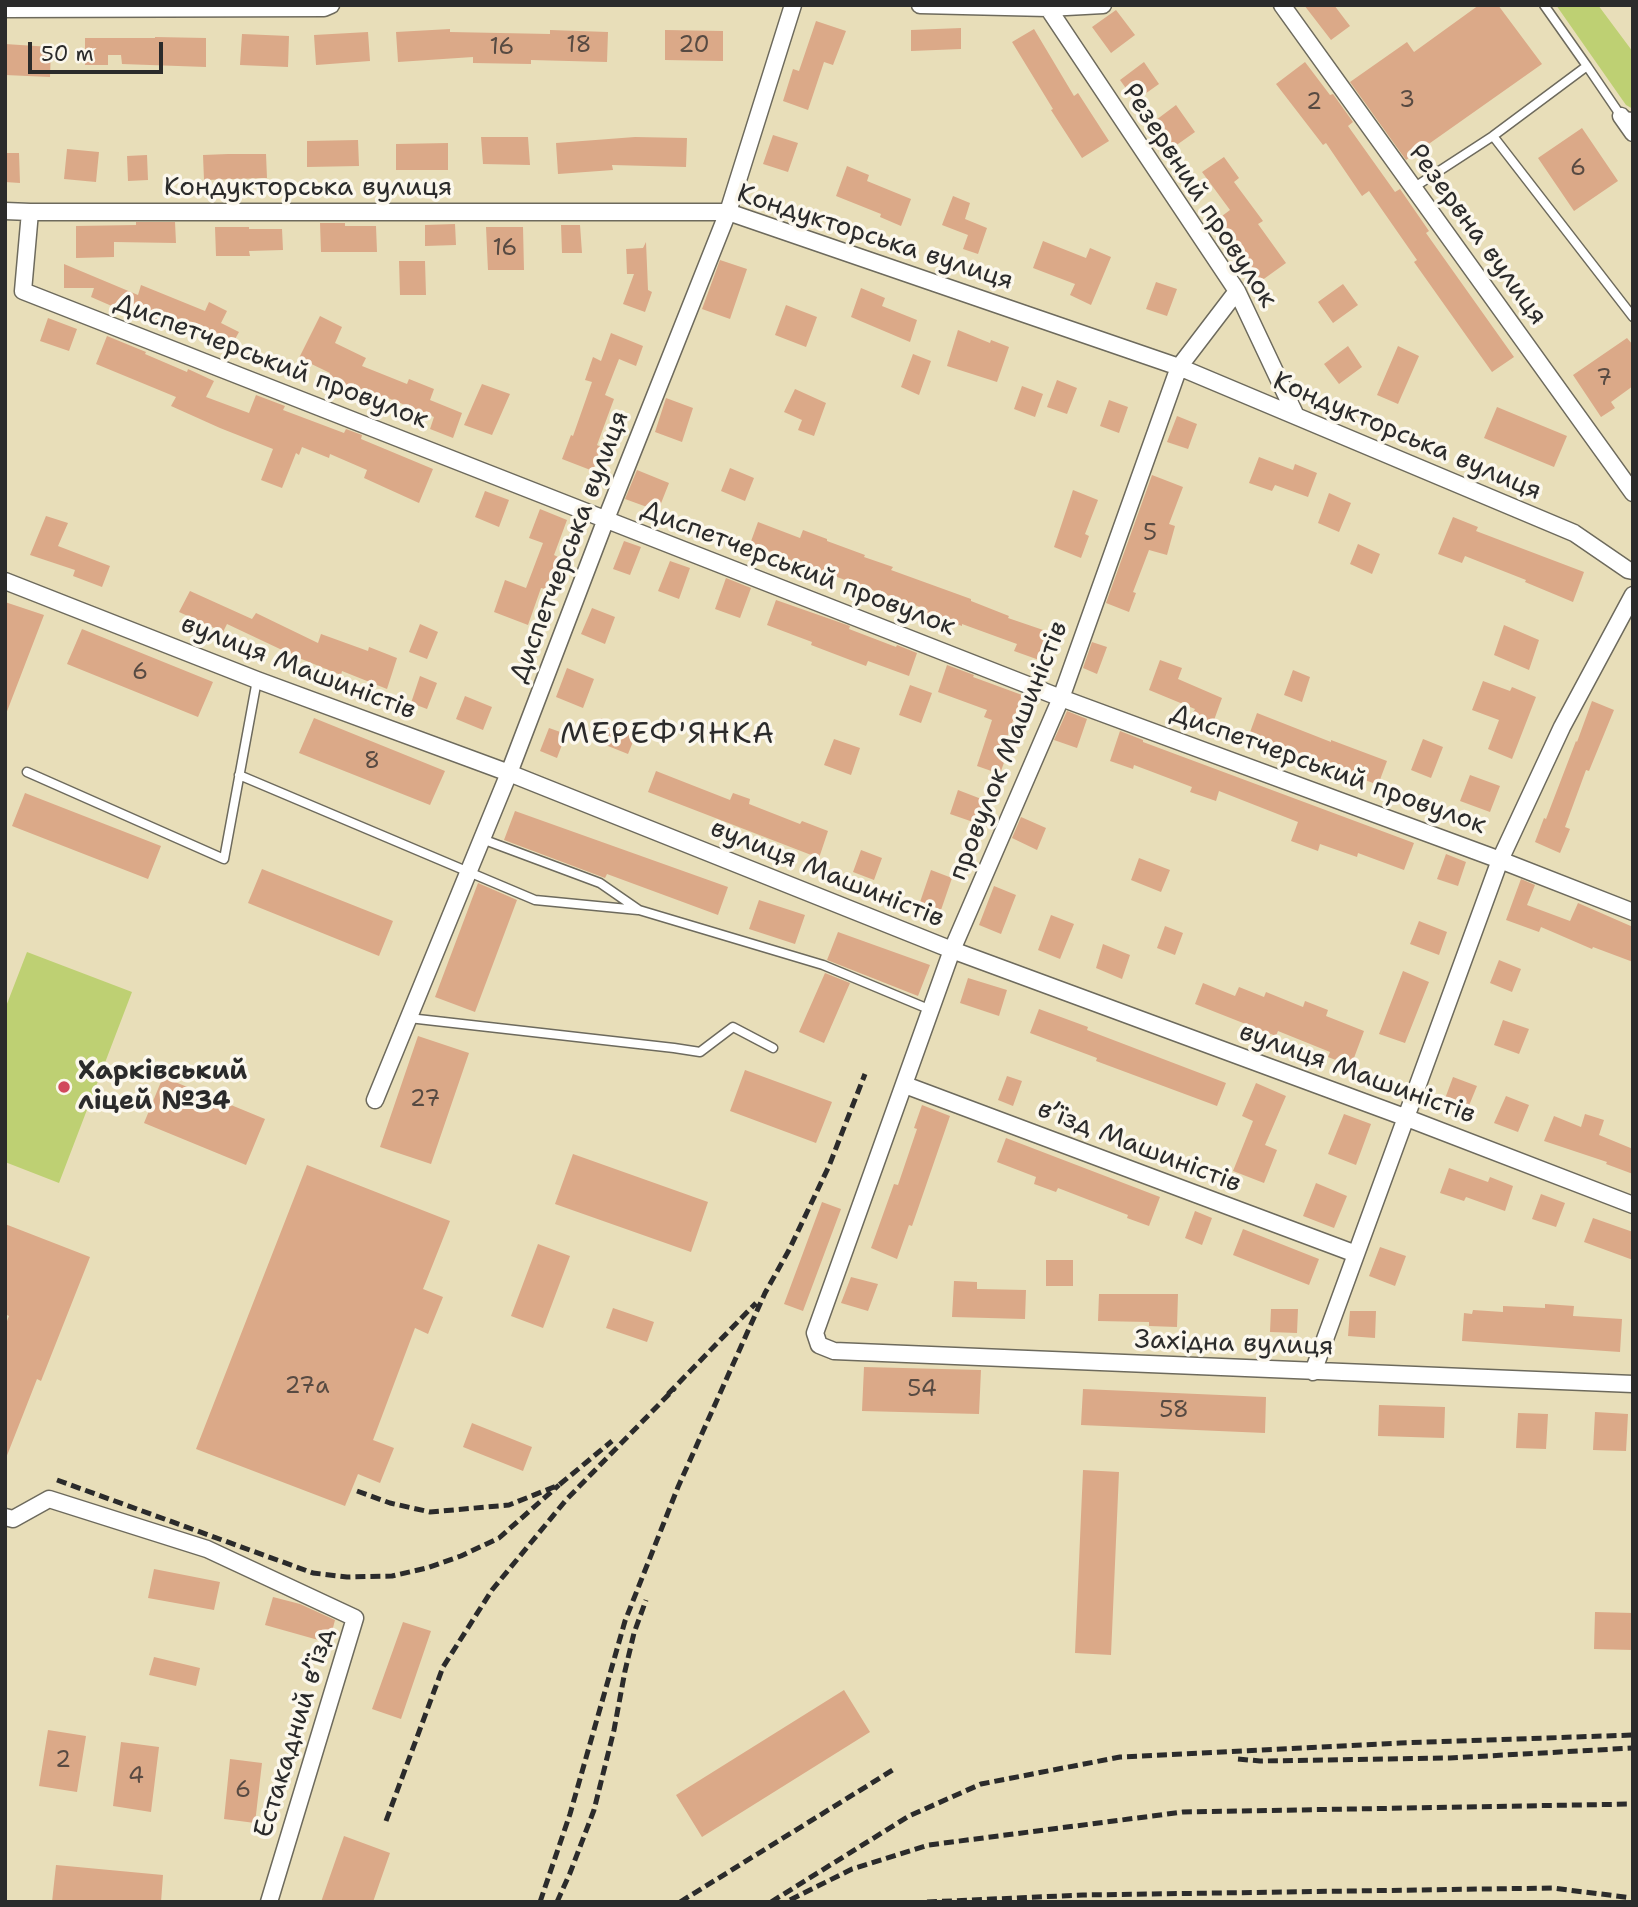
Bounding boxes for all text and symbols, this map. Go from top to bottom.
scale bar [32,28,166,72]
house number: 18 [566,32,592,60]
house number: 20 [678,32,710,60]
house number: 16 [490,34,514,62]
text: 50 m [41,40,94,68]
street label: Резервний провулок [1115,78,1283,314]
house number: 3 [1399,87,1415,115]
house number: 2 [1306,89,1322,117]
street label: Резервна вулиця [1401,139,1553,331]
house number: 6 [1570,155,1586,183]
street label: Кондукторська вулиця [164,172,452,204]
street label: Кондукторська вулиця [733,179,1017,297]
house number: 16 [493,235,517,263]
street label: Диспетчерський провулок [110,288,432,436]
house number: 7 [1596,365,1612,393]
street label: Кондукторська вулиця [1268,366,1546,508]
street label: Диспетчерська вулиця [504,407,636,687]
street label: Диспетчерський провулок [637,495,959,643]
house number: 5 [1143,520,1157,548]
street label: вулиця Машиністів [176,609,420,727]
street label: провулок Машиністів [943,617,1075,885]
house number: 6 [132,659,148,687]
street label: Диспетчерський провулок [1166,698,1490,842]
district label: МЕРЕФ'ЯНКА [561,717,775,753]
house number: 8 [364,748,380,776]
street label: вулиця Машиністів [706,813,948,935]
street label: вулиця Машиністів [1235,1017,1479,1131]
place label: Харківський ліцей №34 [78,1056,247,1118]
marker: Харківський ліцей №34 [56,1079,72,1095]
house number: 27 [410,1086,440,1114]
street label: в’їзд Машиністів [1033,1094,1245,1200]
street label: Західна вулиця [1134,1325,1334,1363]
house number: 27а [285,1373,329,1401]
house number: 54 [907,1376,937,1404]
house number: 58 [1159,1397,1189,1425]
street label: Естакадний в’їзд [248,1624,342,1842]
house number: 2 [55,1747,71,1775]
house number: 4 [128,1763,144,1791]
house number: 6 [235,1777,251,1805]

